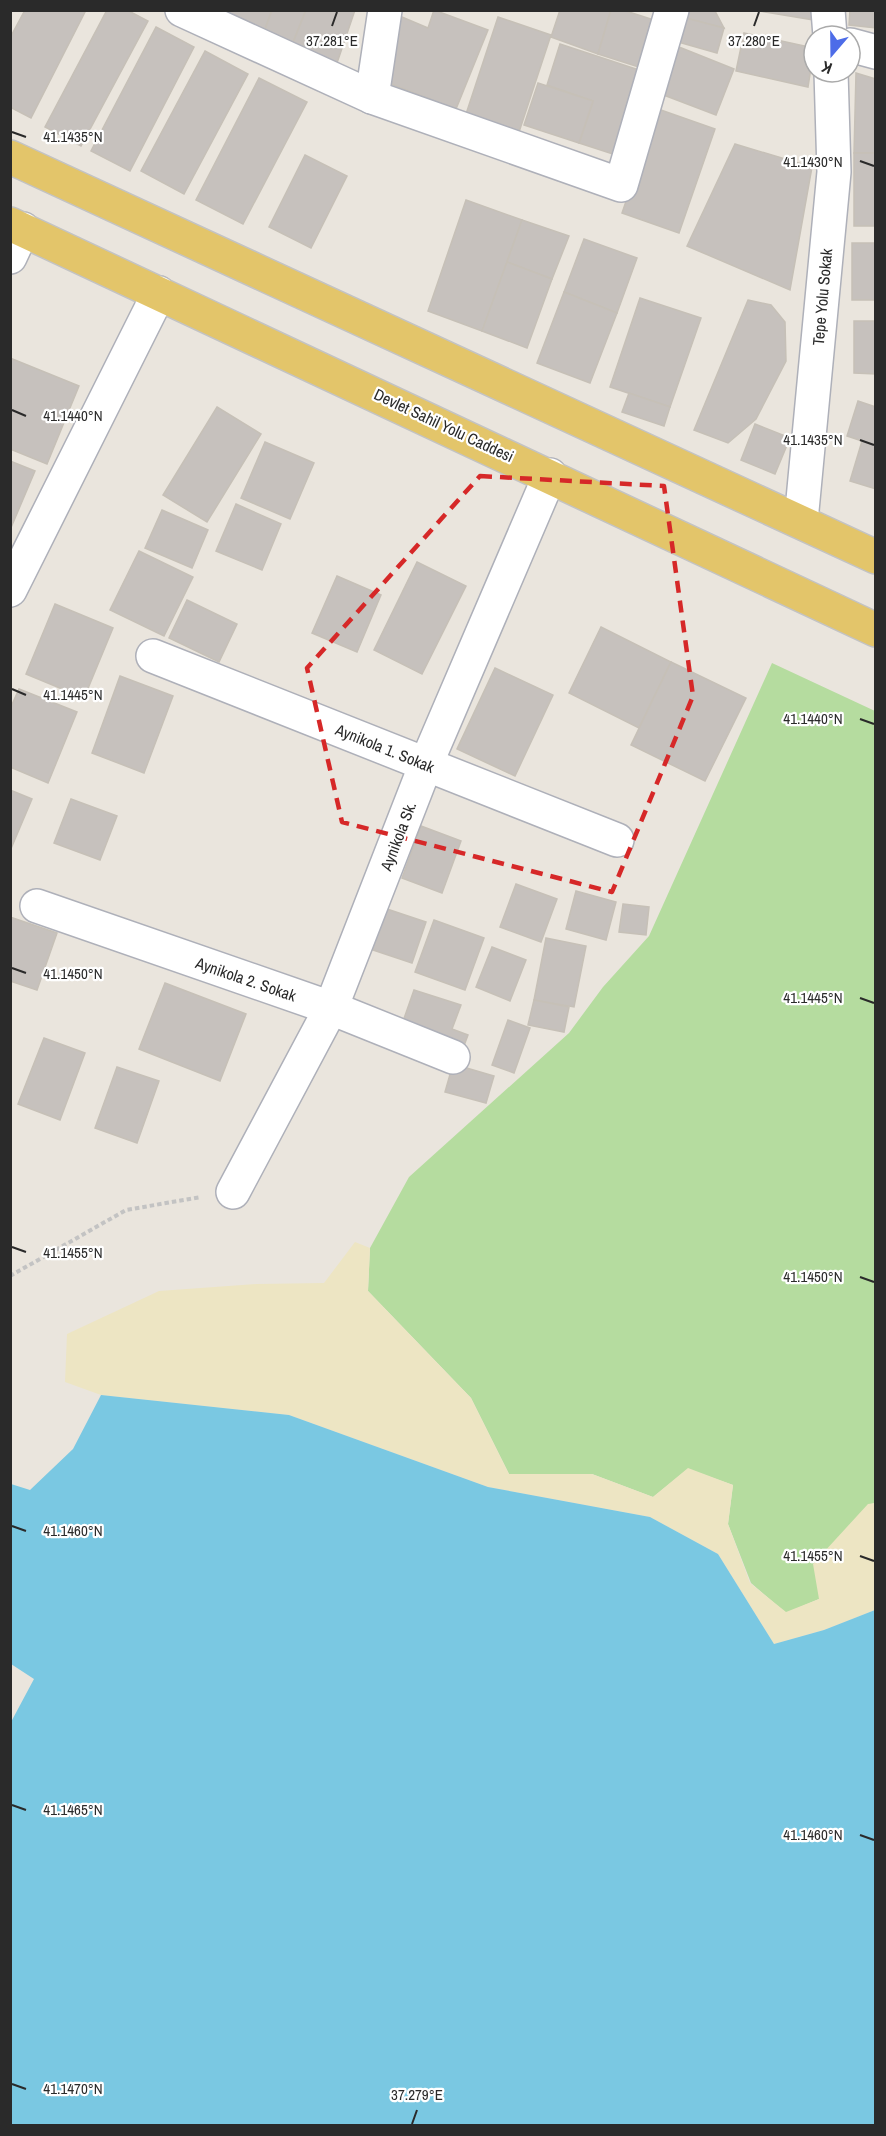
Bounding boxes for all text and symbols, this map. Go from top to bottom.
north arrow [802,24,862,84]
text: 37.281°E [306,30,358,51]
text: 37.280°E [728,30,780,51]
text: K [818,56,835,80]
text: 41.1435°N [43,126,103,147]
text: 41.1430°N [783,151,843,172]
street label: Tepe Yolu Sokak [807,247,837,346]
street label: Devlet Sahil Yolu Caddesi [371,383,517,467]
text: 41.1440°N [43,405,103,426]
text: 41.1435°N [783,429,843,450]
text: 41.1445°N [43,684,103,705]
text: 41.1440°N [783,708,843,729]
street label: Aynikola 1. Sokak [331,718,438,778]
street label: Aynikola Sk. [374,798,421,875]
street label: Aynikola 2. Sokak [192,951,300,1007]
text: 41.1450°N [43,963,103,984]
text: 41.1445°N [783,987,843,1008]
text: 41.1455°N [43,1242,103,1263]
text: 41.1450°N [783,1266,843,1287]
text: 41.1460°N [43,1520,103,1541]
text: 41.1455°N [783,1545,843,1566]
text: 41.1465°N [43,1799,103,1820]
text: 41.1460°N [783,1824,843,1845]
text: 41.1470°N [43,2078,103,2099]
text: 37.279°E [391,2084,443,2105]

